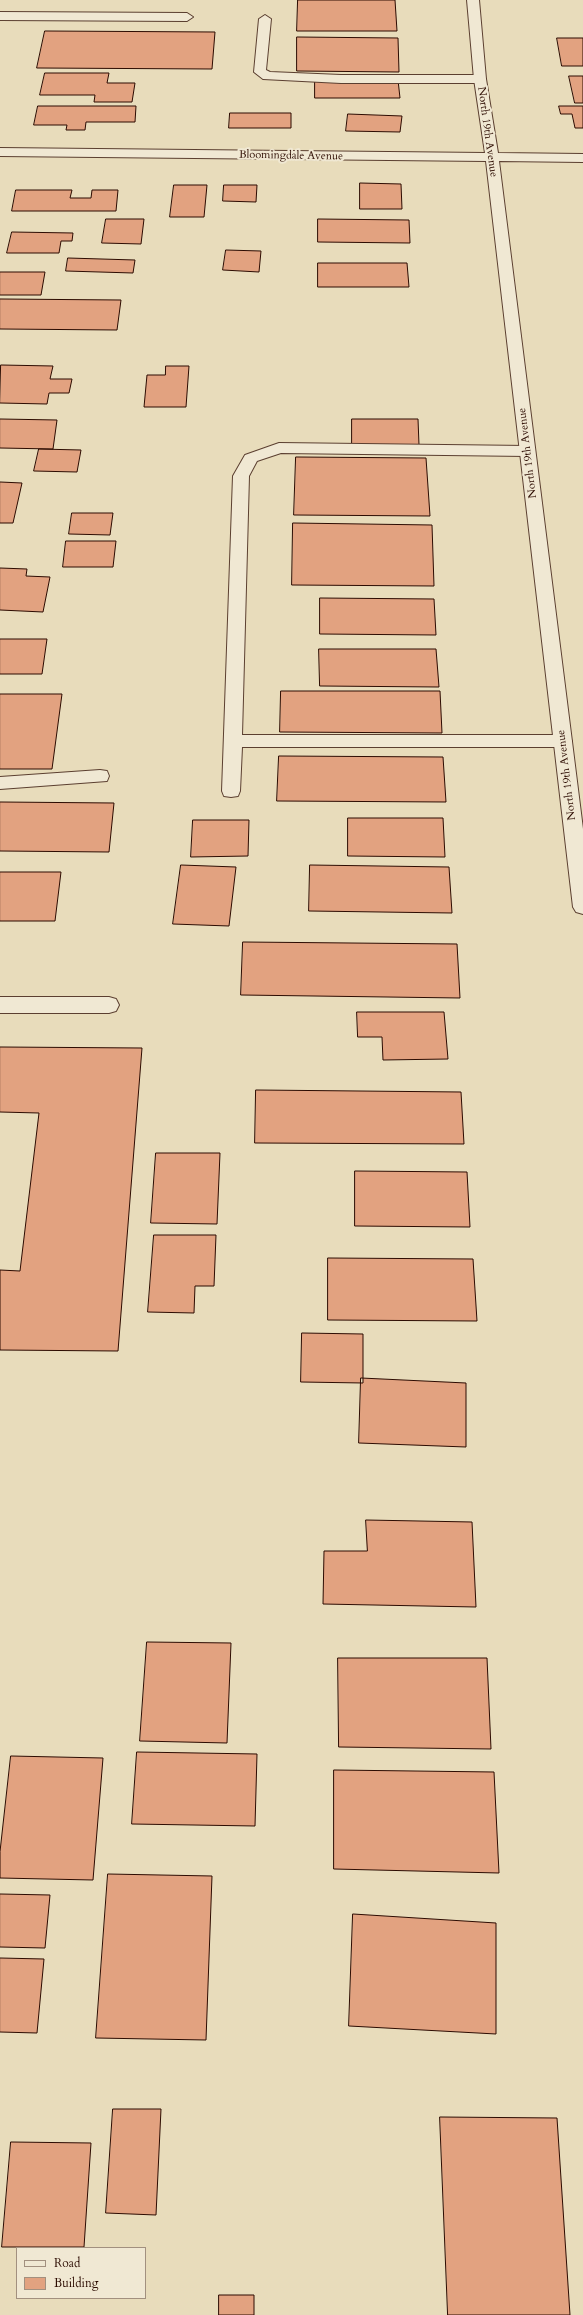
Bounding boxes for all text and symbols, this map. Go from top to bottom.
street label: North 19th Avenue [474,86,500,178]
street label: Bloomingdale Avenue [239,148,343,164]
street label: North 19th Avenue [516,407,540,499]
street label: North 19th Avenue [555,729,579,821]
legend [16,2247,146,2299]
text: Road [54,2255,80,2271]
text: Building [54,2275,98,2291]

